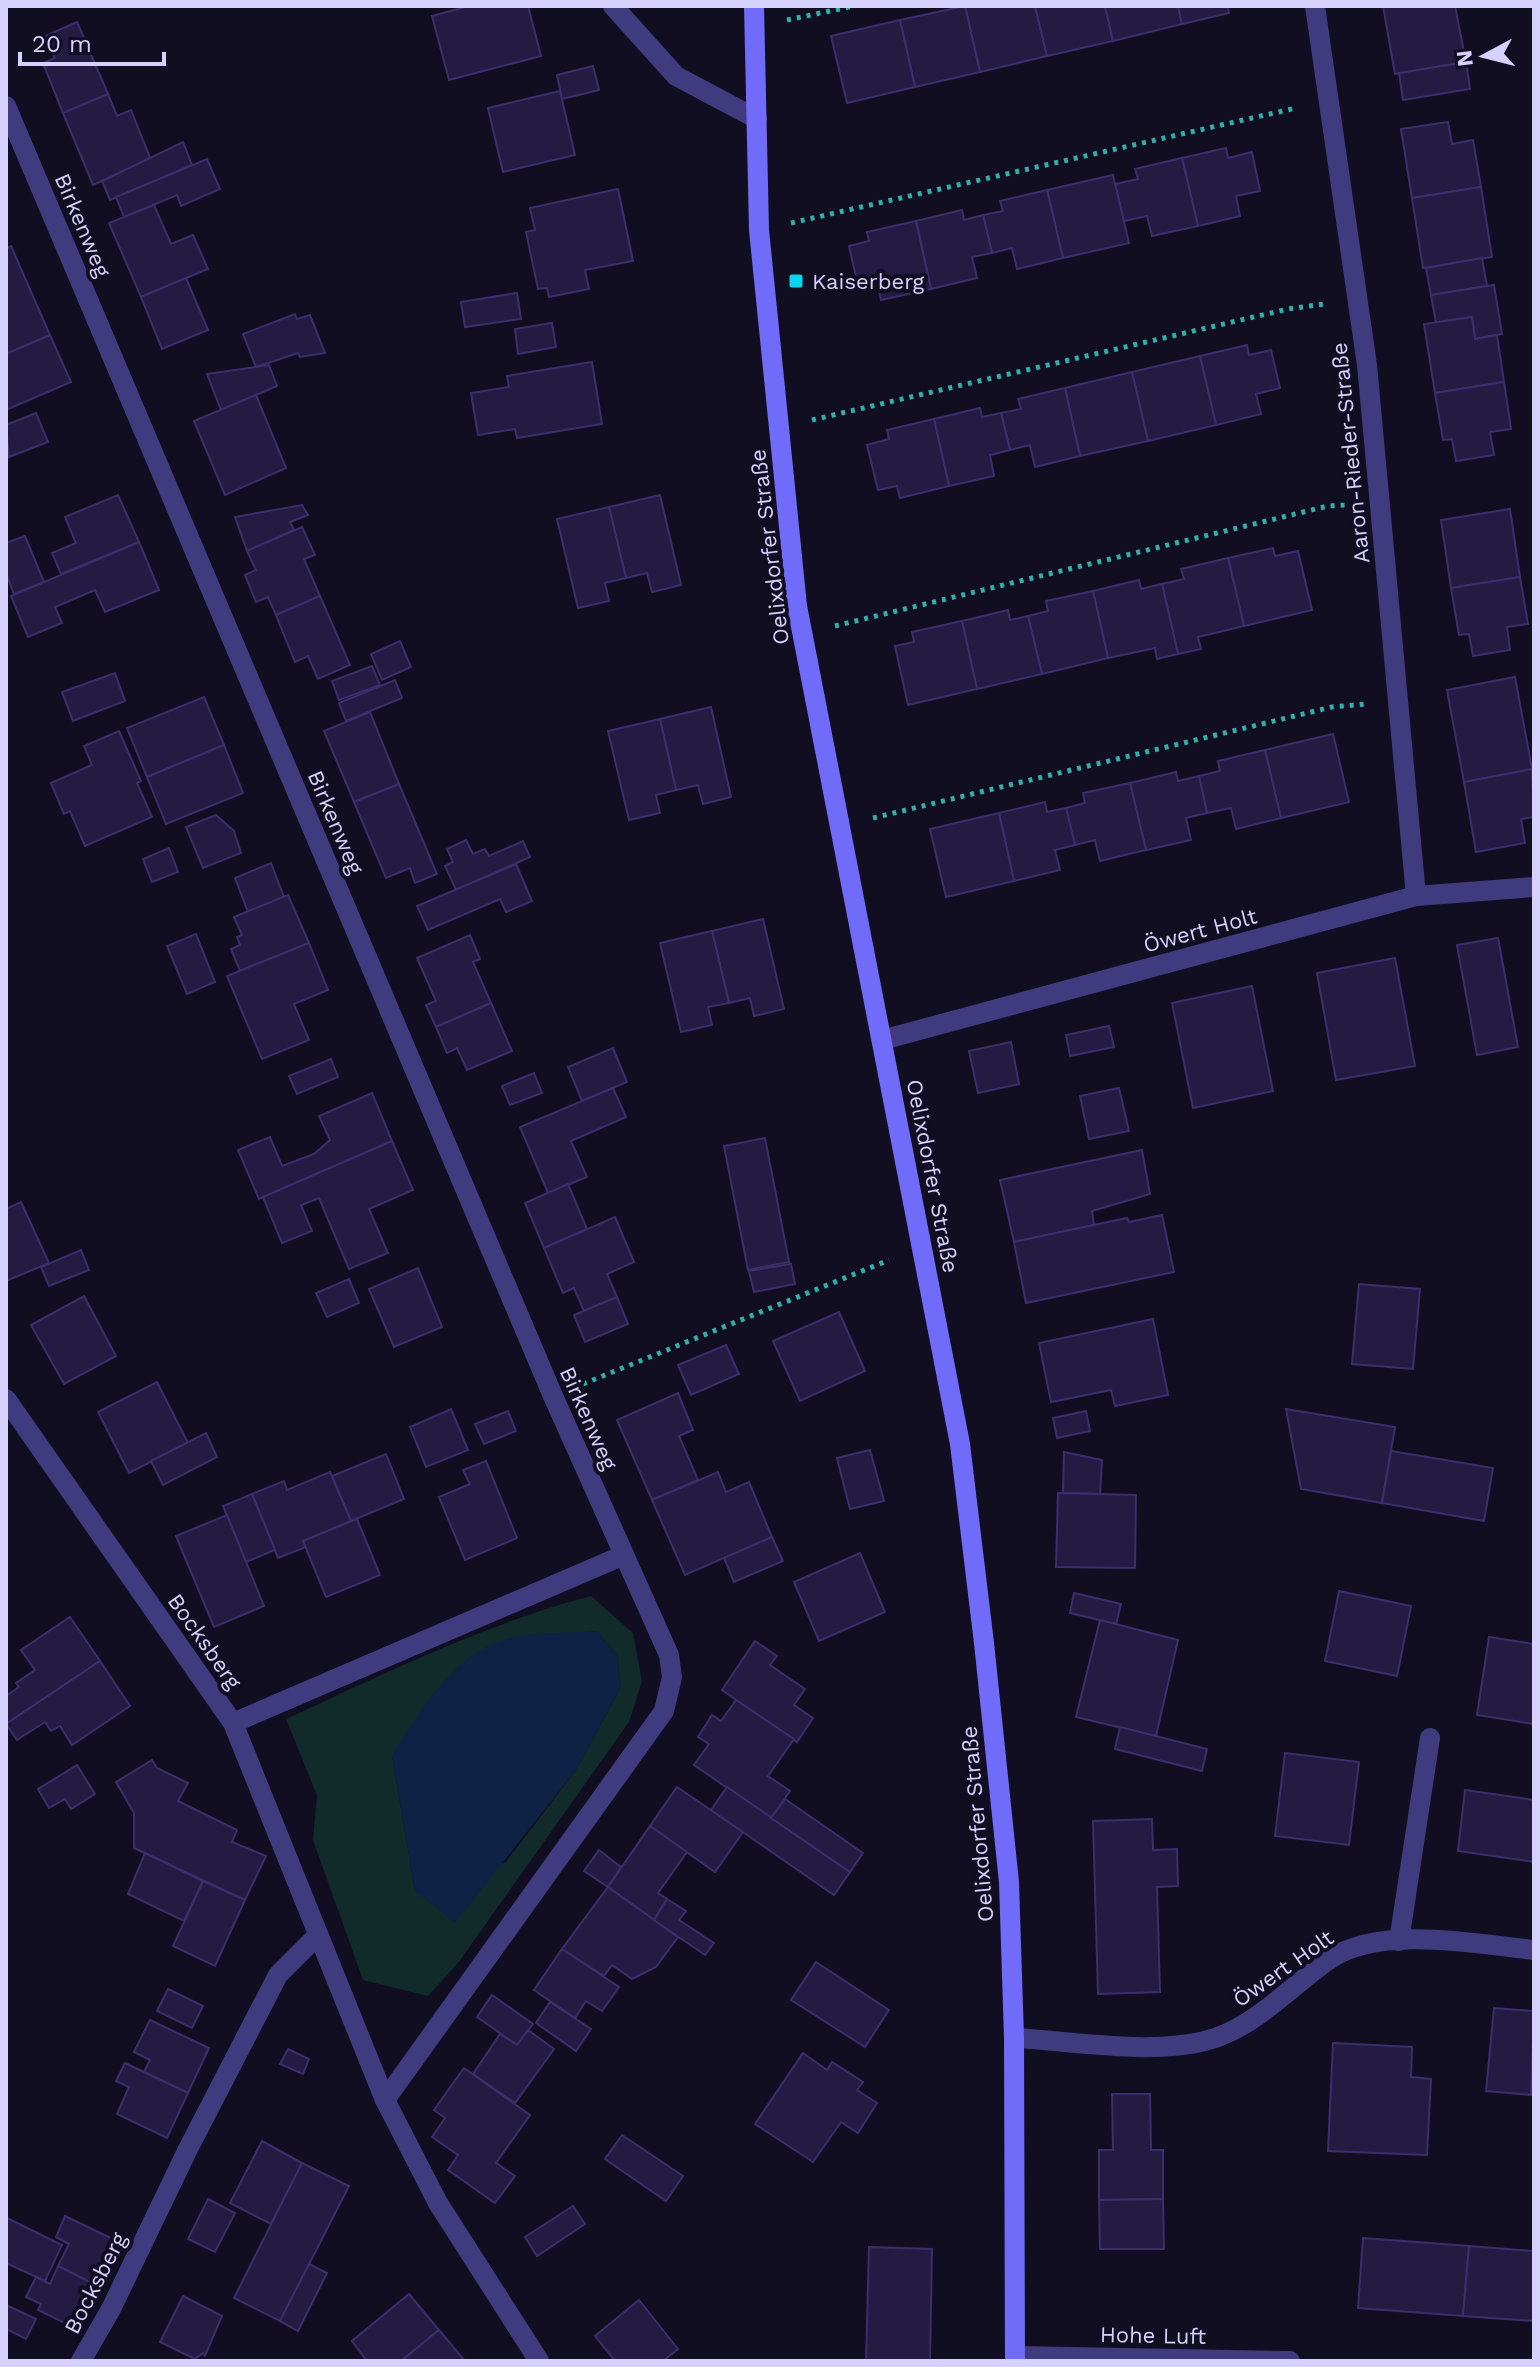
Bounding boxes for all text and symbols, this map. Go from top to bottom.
scale bar [20,16,164,66]
north arrow [1444,16,1524,96]
text: 20 m [32,30,92,58]
text: N [1451,49,1478,68]
street label: Birkenweg [50,170,116,281]
place label: Kaiserberg [812,269,925,294]
marker: Kaiserberg [787,272,805,290]
street label: Aaron-Rieder-Straße [1326,341,1375,565]
street label: Oelixdorfer Straße [745,448,794,646]
street label: Birkenweg [303,767,369,878]
street label: Öwert Holt [1141,903,1260,958]
street label: Oelixdorfer Straße [901,1077,964,1275]
street label: Birkenweg [555,1363,622,1474]
street label: Bocksberg [163,1589,247,1694]
street label: Oelixdorfer Straße [956,1725,999,1923]
street label: Öwert Holt [1228,1925,1338,2012]
street label: Bocksberg [59,2228,132,2338]
street label: Hohe Luft [1100,2322,1206,2349]

